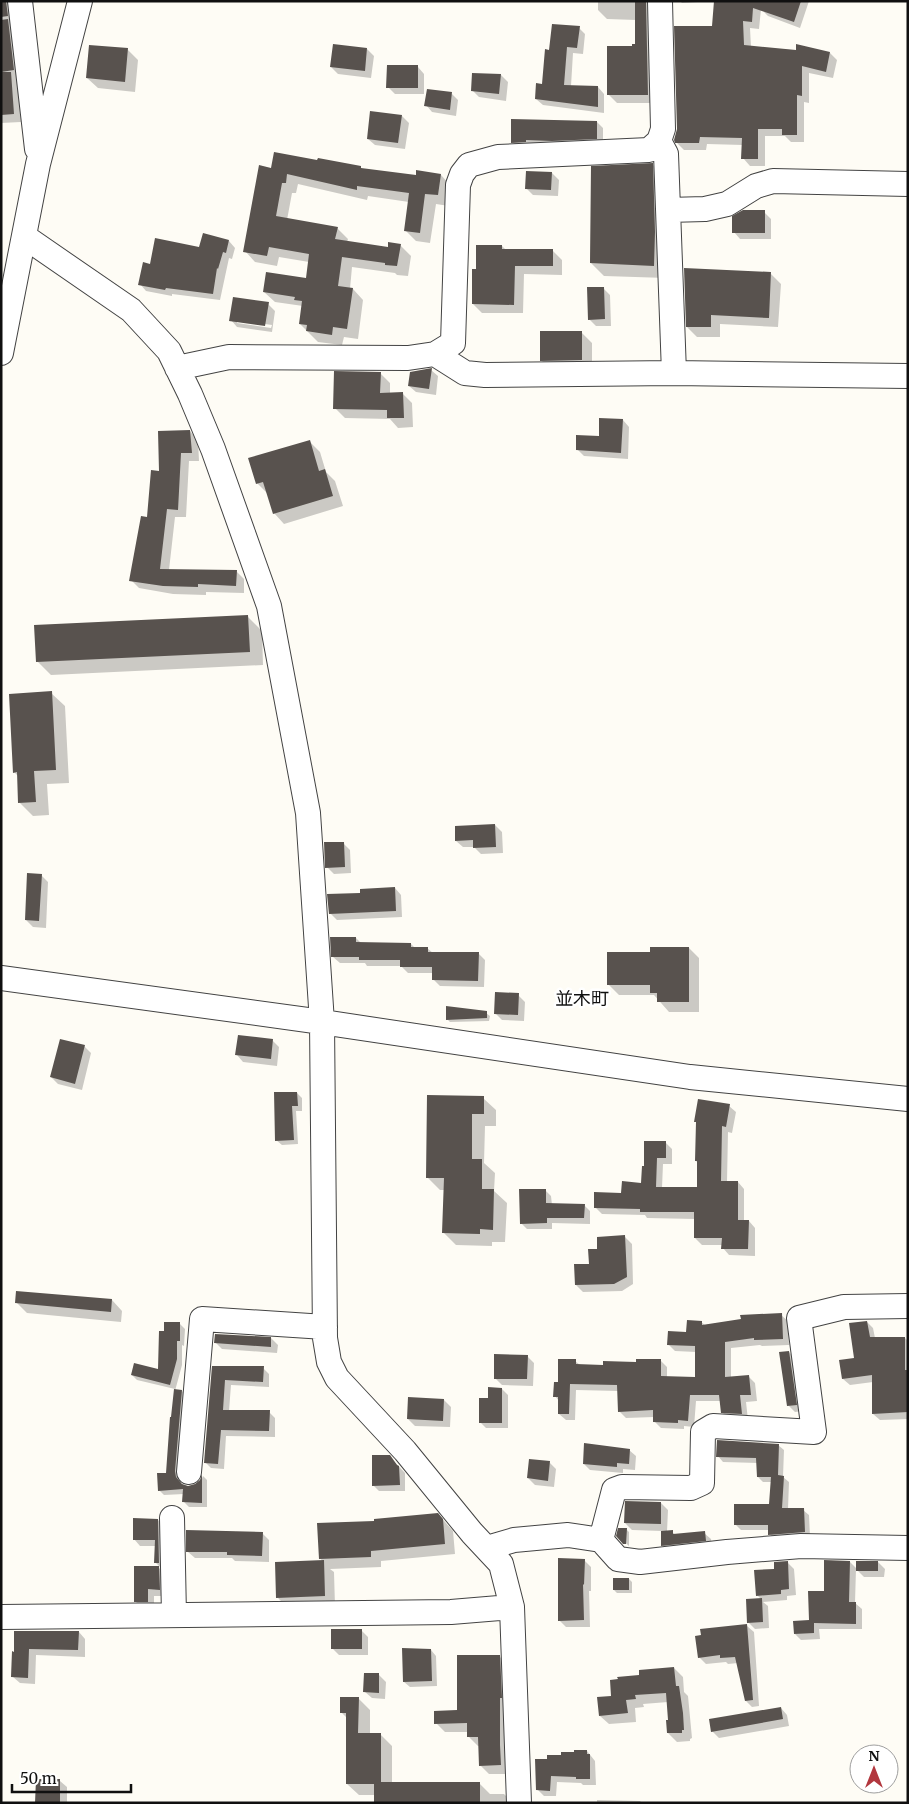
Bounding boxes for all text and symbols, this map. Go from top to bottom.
district label: 並木町 [555,987,609,1010]
north arrow [849,1744,899,1794]
text: N [868,1747,880,1765]
scale bar [12,1762,131,1794]
text: 50 m [20,1769,57,1788]

